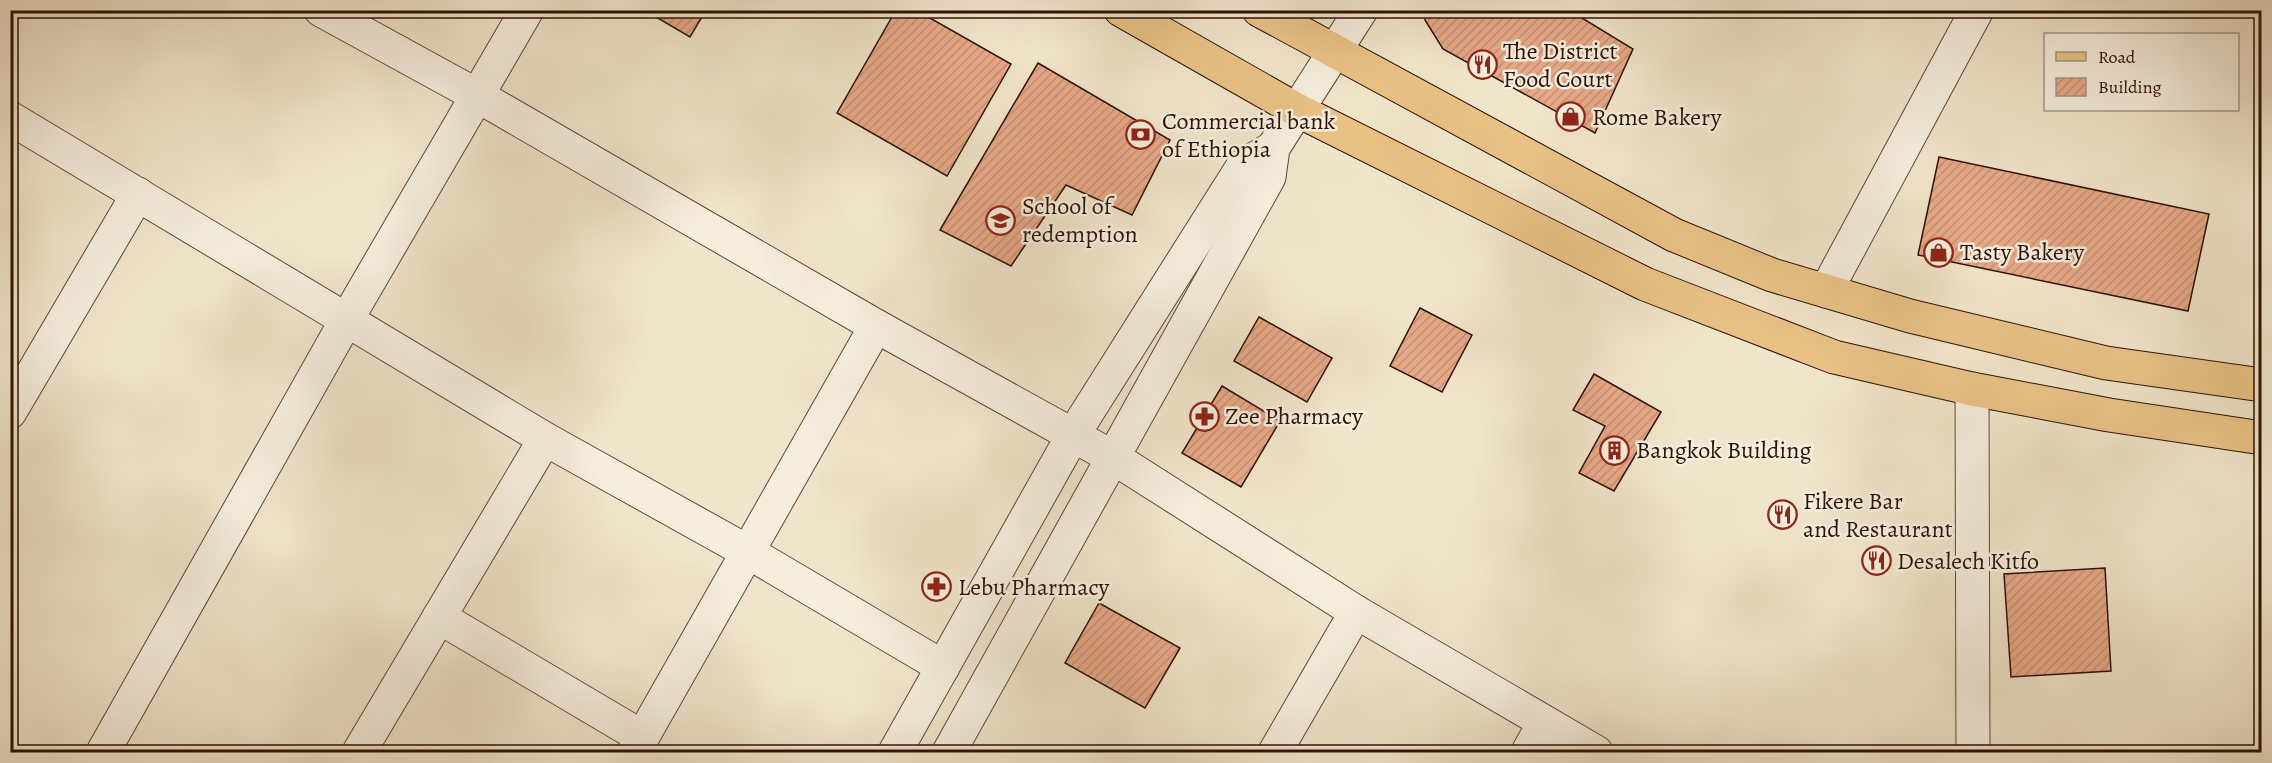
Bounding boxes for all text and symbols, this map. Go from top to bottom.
legend [2044,33,2239,111]
place label: The District Food Court [1503,35,1618,95]
text: Road [2098,45,2136,69]
restaurant icon: The District Food Court [1466,49,1498,81]
text: Building [2098,75,2162,99]
shop icon: Rome Bakery [1555,101,1587,133]
place label: Rome Bakery [1592,101,1722,133]
place label: Commercial bank of Ethiopia [1162,105,1335,165]
bank icon: Commercial bank of Ethiopia [1125,119,1157,151]
place label: School of redemption [1022,190,1138,250]
school or university icon: School of redemption [985,204,1017,236]
shop icon: Tasty Bakery [1923,236,1955,268]
place label: Tasty Bakery [1960,236,2084,268]
pharmacy icon: Zee Pharmacy [1188,400,1220,432]
place label: Zee Pharmacy [1225,400,1363,432]
building icon: Bangkok Building [1599,434,1631,466]
place label: Bangkok Building [1636,434,1812,466]
place label: Fikere Bar and Restaurant [1803,485,1953,545]
restaurant icon: Fikere Bar and Restaurant [1766,499,1798,531]
restaurant icon: Desalech Kitfo [1860,545,1892,577]
place label: Desalech Kitfo [1897,545,2039,577]
pharmacy icon: Lebu Pharmacy [921,571,953,603]
place label: Lebu Pharmacy [958,571,1110,603]

